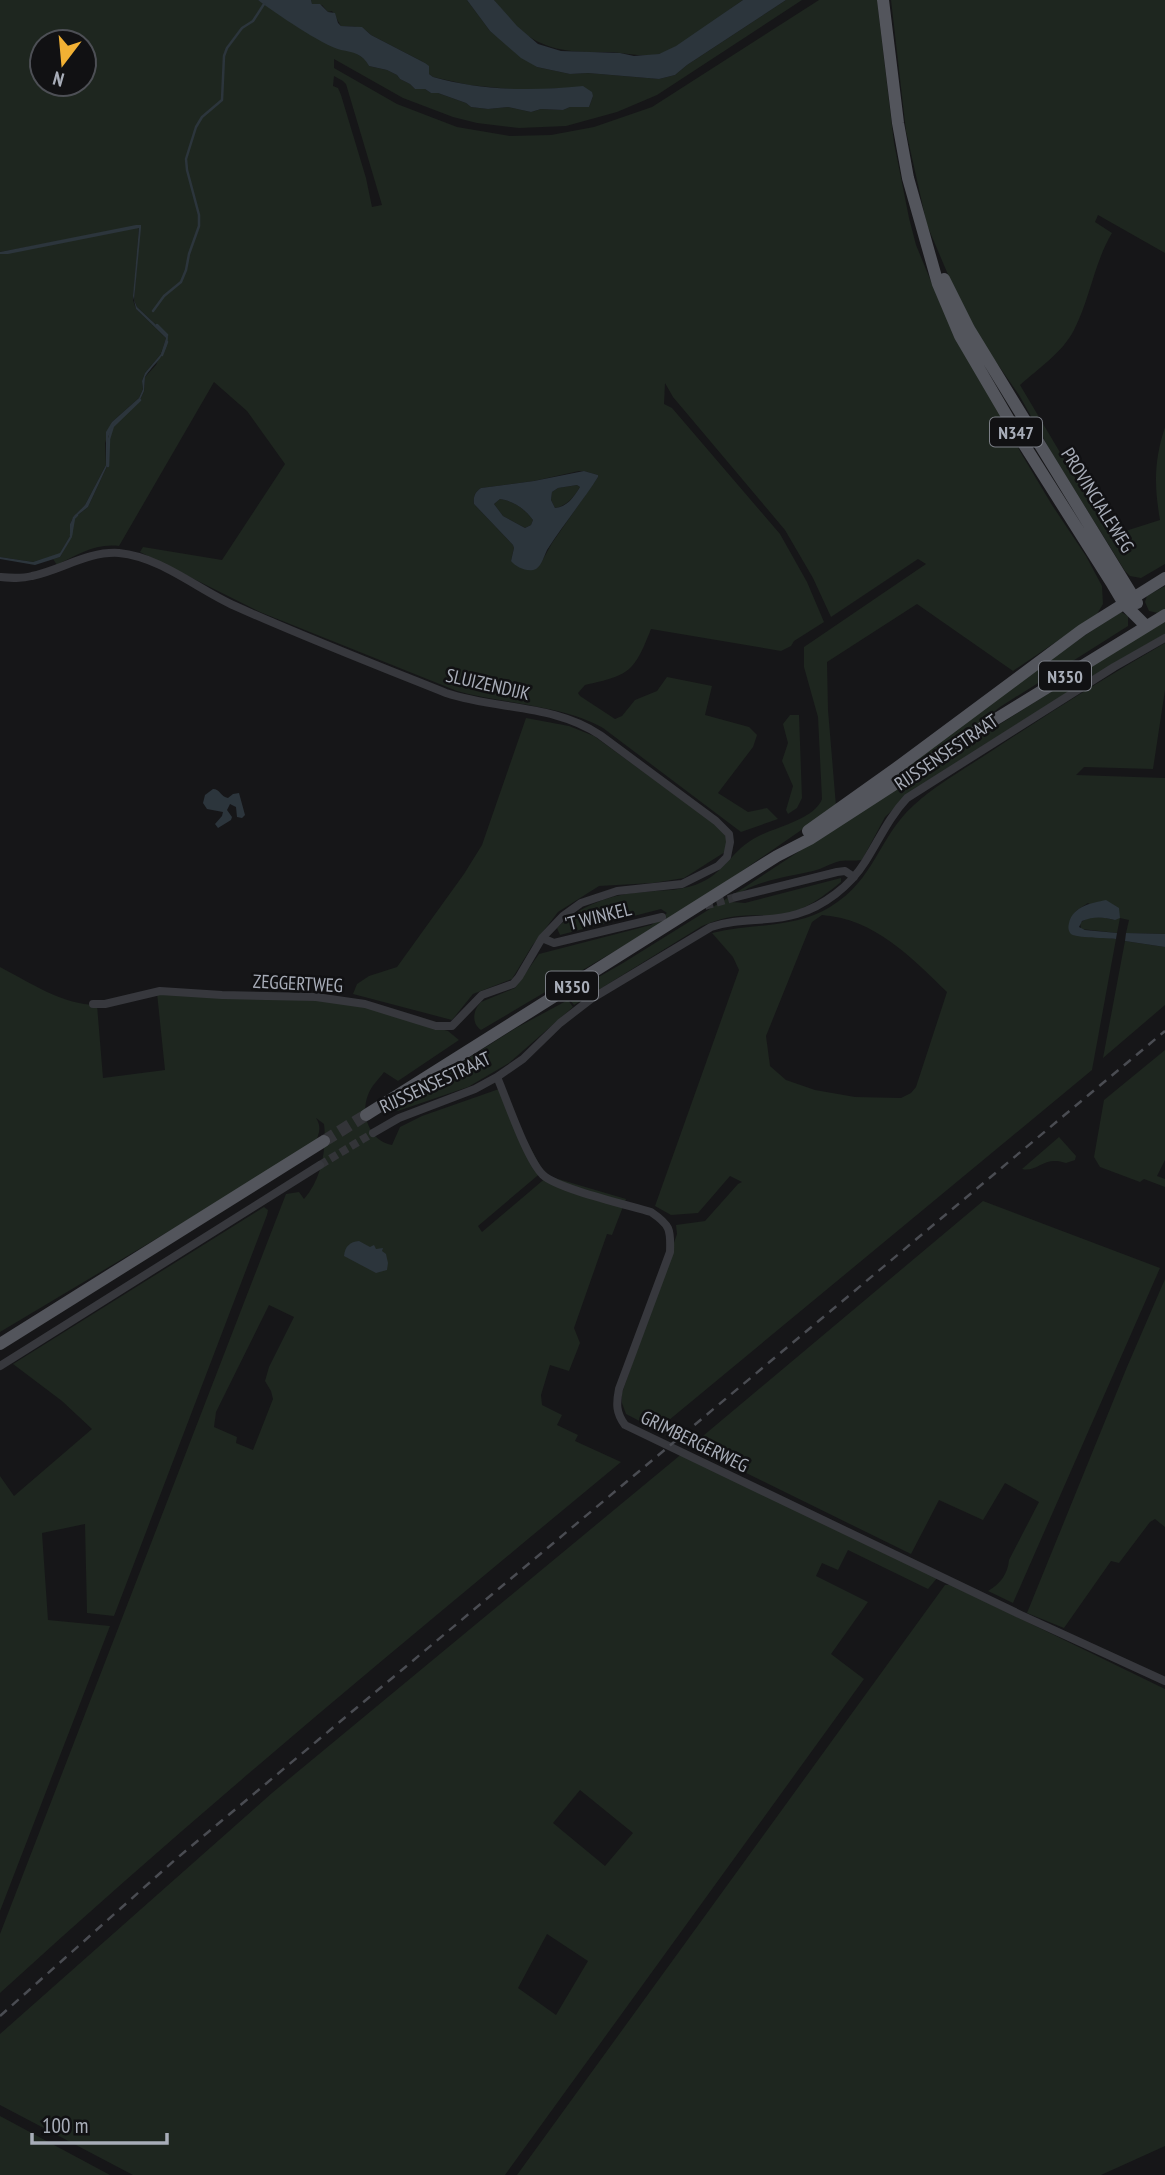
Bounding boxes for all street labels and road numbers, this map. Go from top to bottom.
road number: N347 [990,418,1042,446]
street label: PROVINCIALEWEG [1056,443,1140,557]
road number: N350 [1039,662,1091,690]
street label: SLUIZENDIJK [444,663,532,705]
street label: RIJSSENSESTRAAT [890,708,1003,795]
street label: 'T WINKEL [562,896,634,936]
street label: ZEGGERTWEG [252,969,344,997]
road number: N350 [546,972,598,1001]
street label: RIJSSENSESTRAAT [376,1046,495,1118]
street label: GRIMBERGERWEG [637,1405,753,1477]

